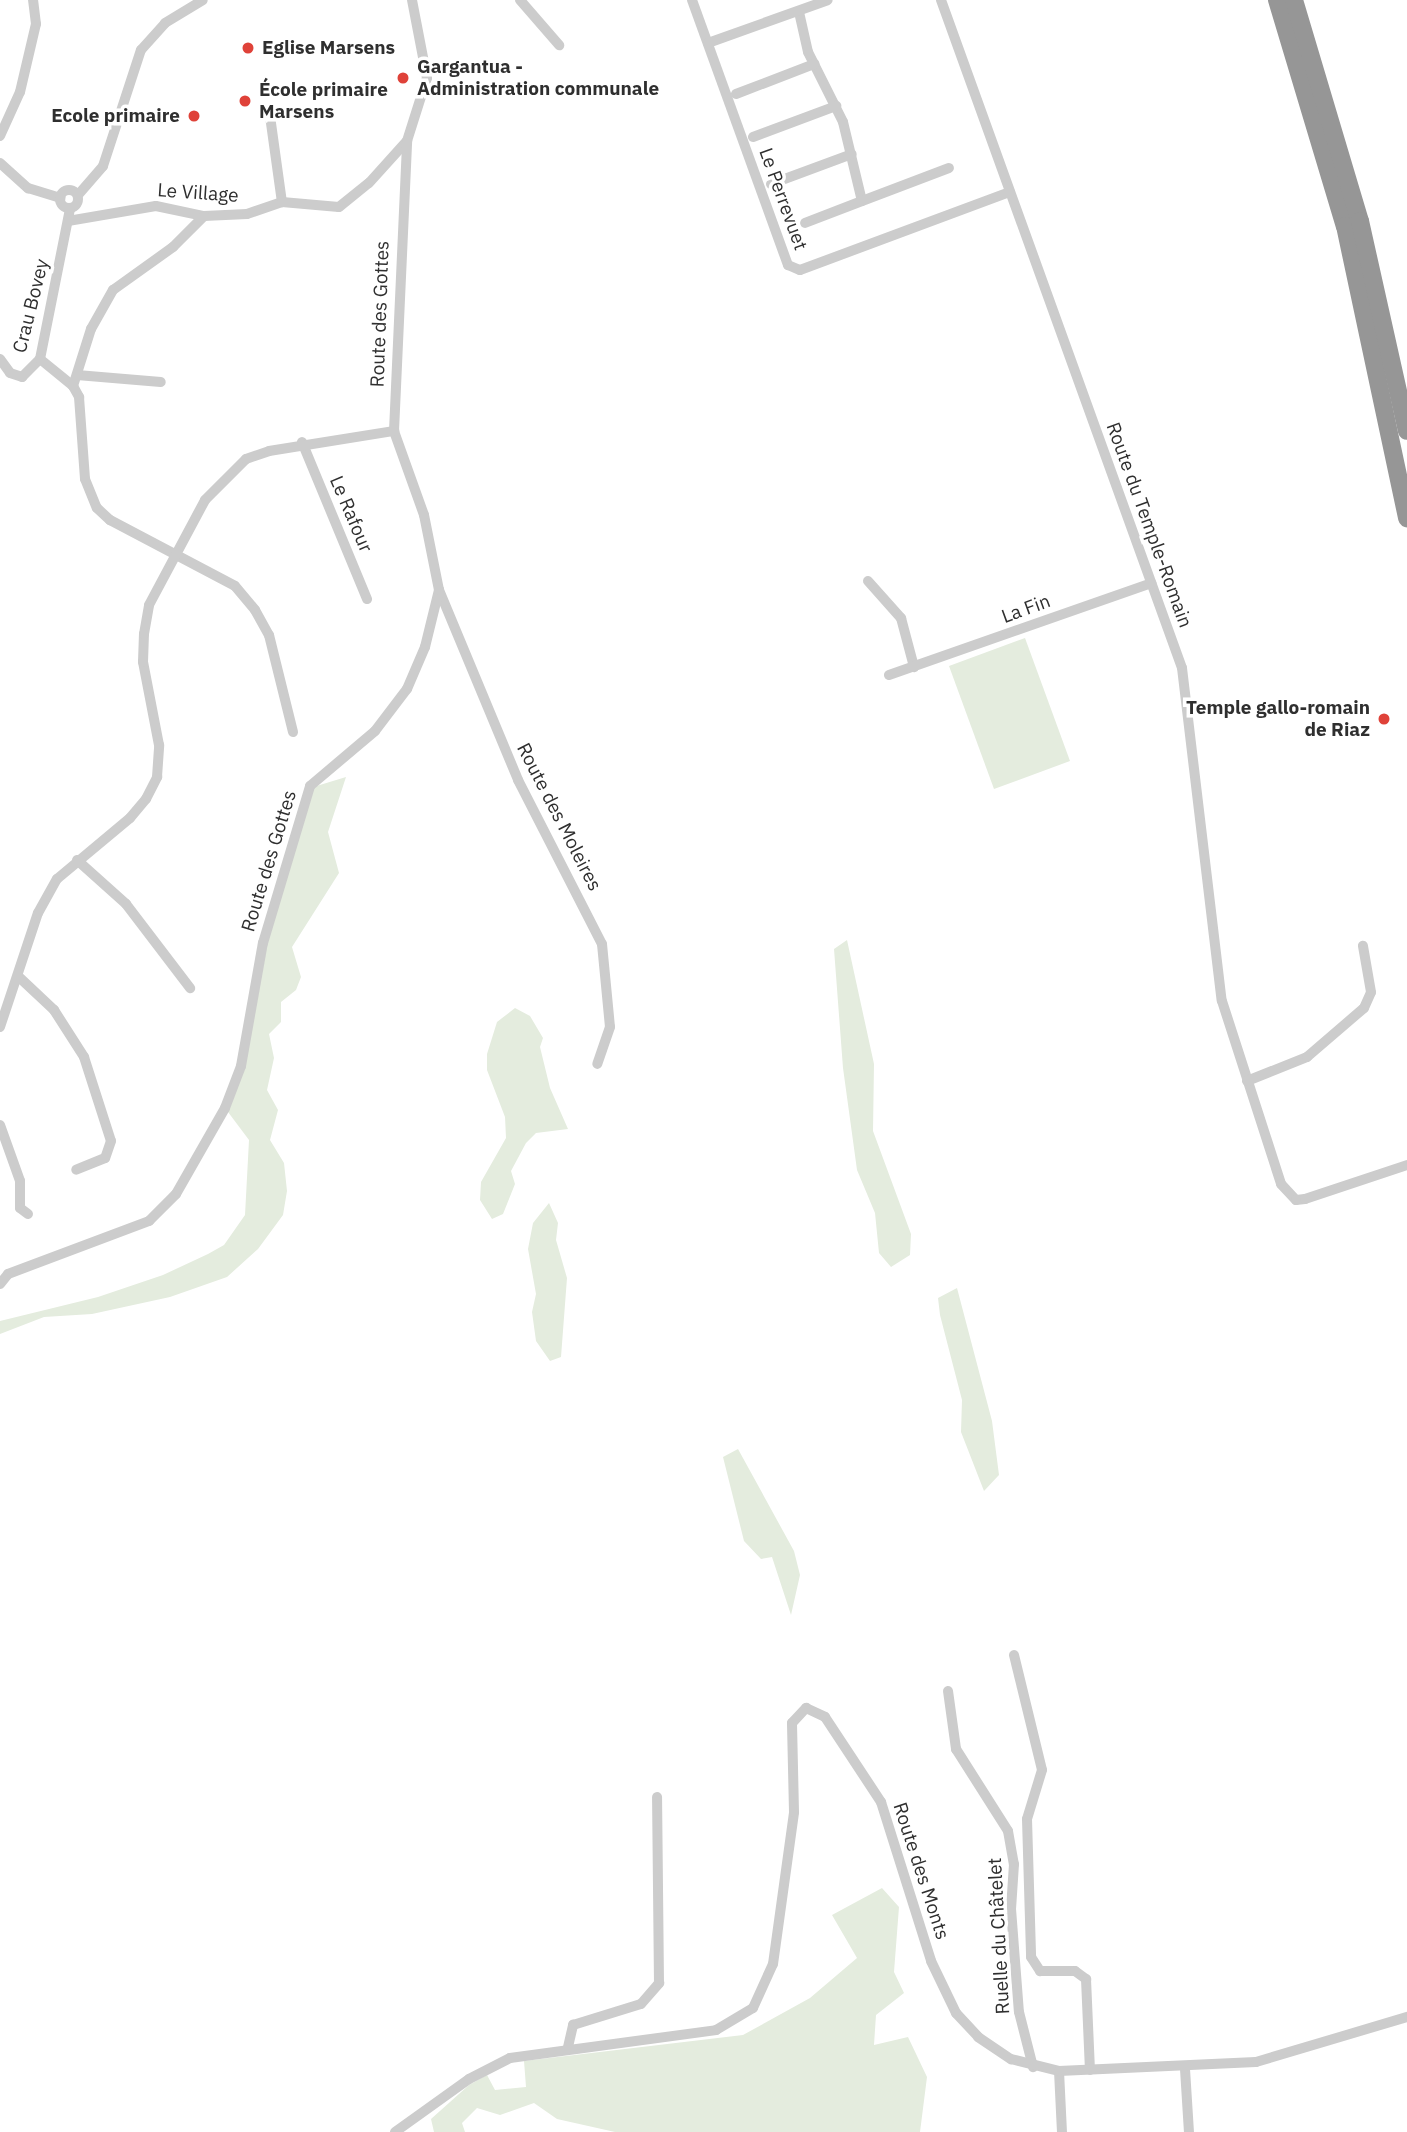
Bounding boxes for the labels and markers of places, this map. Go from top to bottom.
place label: Eglise Marsens [262,37,395,59]
marker: Eglise Marsens [240,40,256,56]
place label: Gargantua - Administration communale [417,56,659,100]
marker: Gargantua - Administration communale [395,70,411,86]
place label: École primaire Marsens [259,79,388,123]
marker: École primaire Marsens [237,93,253,109]
place label: Ecole primaire [51,105,180,127]
marker: Ecole primaire [186,108,202,124]
place label: Temple gallo-romain de Riaz [1186,697,1370,741]
marker: Temple gallo-romain de Riaz [1376,711,1392,727]

